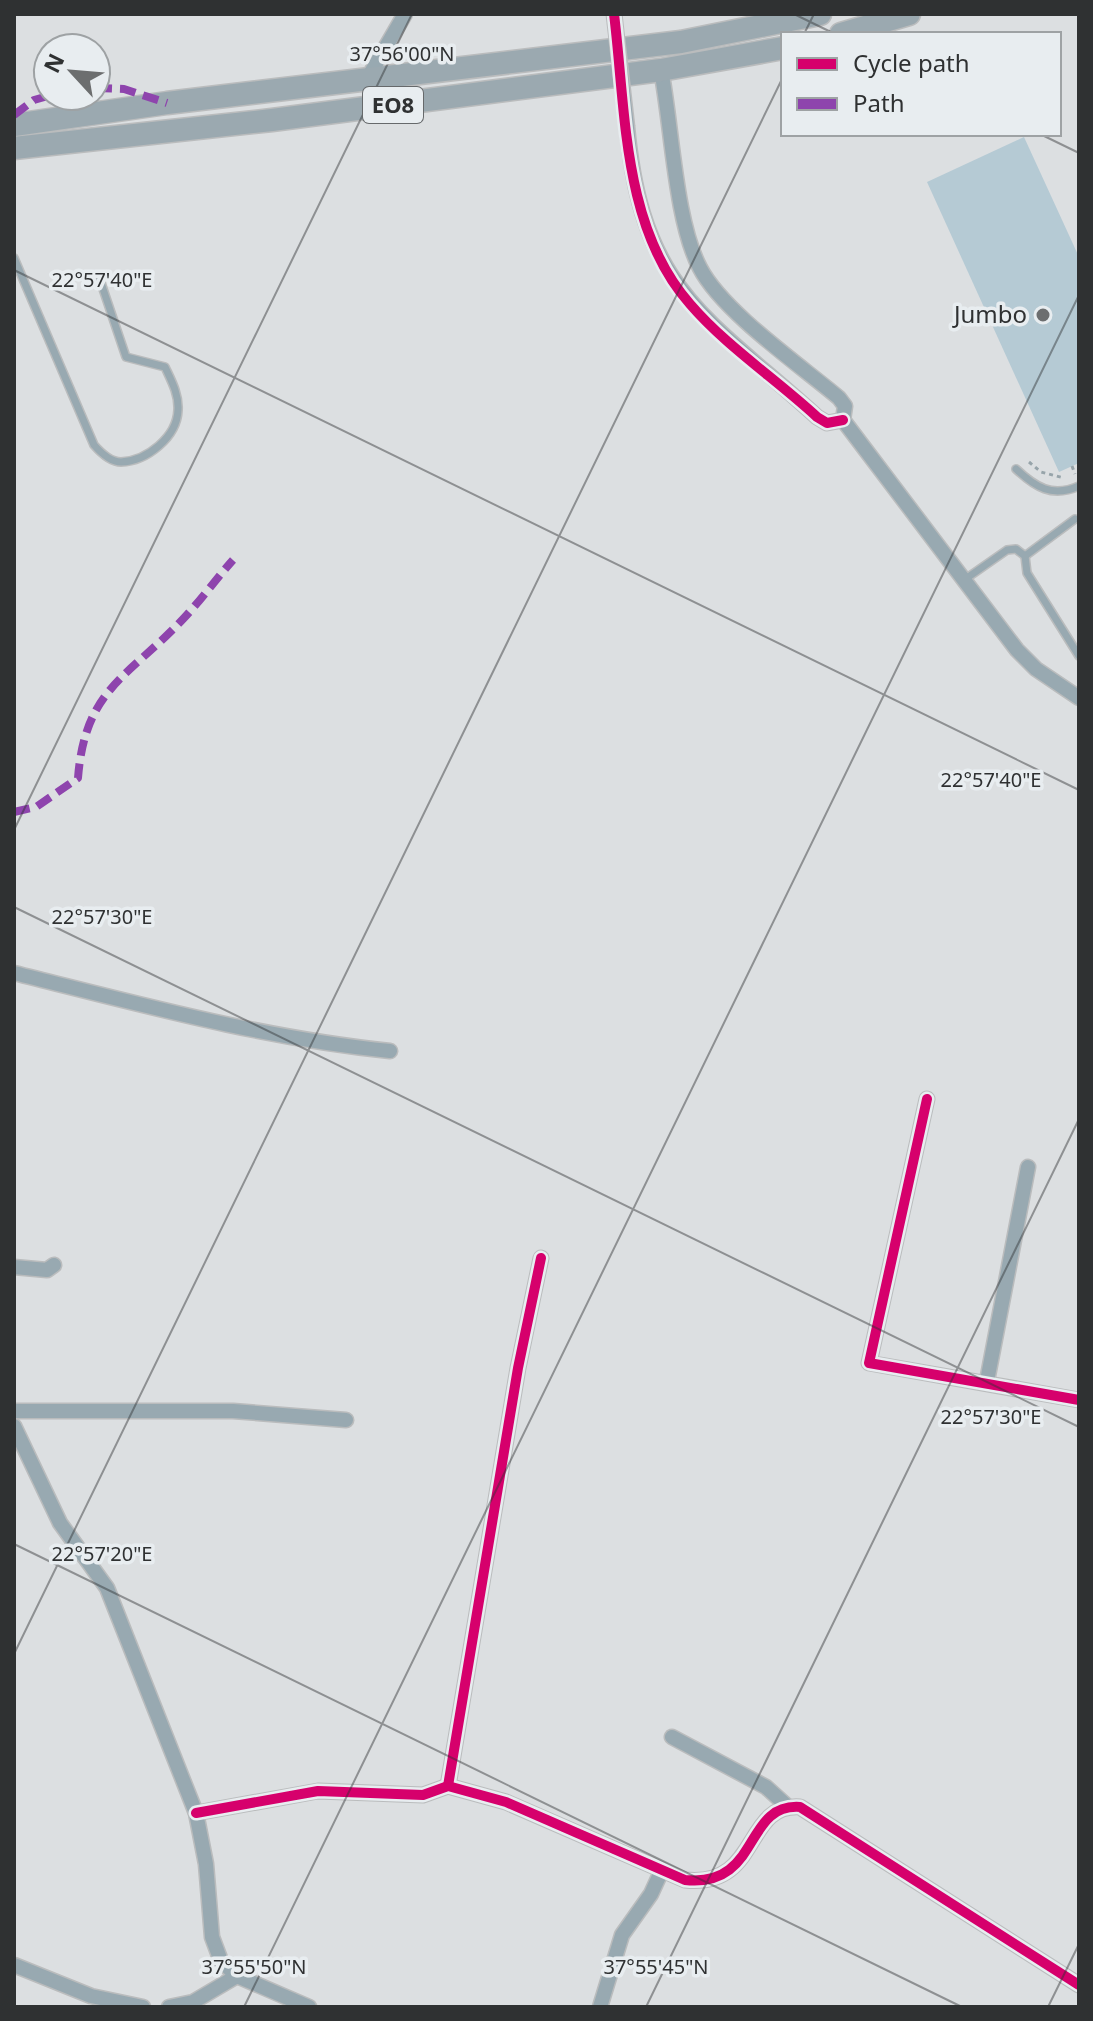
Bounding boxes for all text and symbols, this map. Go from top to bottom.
north arrow [32,32,112,112]
legend [781,32,1061,136]
text: 37°56'00"N [349,40,455,67]
text: Cycle path [853,46,970,79]
text: N [36,48,71,77]
text: Path [853,86,904,119]
road number: ΕΟ8 [363,87,423,123]
text: 22°57'40"E [52,266,152,293]
place label: Jumbo [952,297,1027,330]
marker: Jumbo [1034,306,1052,324]
text: 22°57'40"E [941,766,1041,793]
text: 22°57'30"E [52,903,152,930]
text: 22°57'30"E [941,1403,1041,1430]
text: 22°57'20"E [52,1540,152,1567]
text: 37°55'50"N [201,1953,307,1980]
text: 37°55'45"N [603,1953,709,1980]

